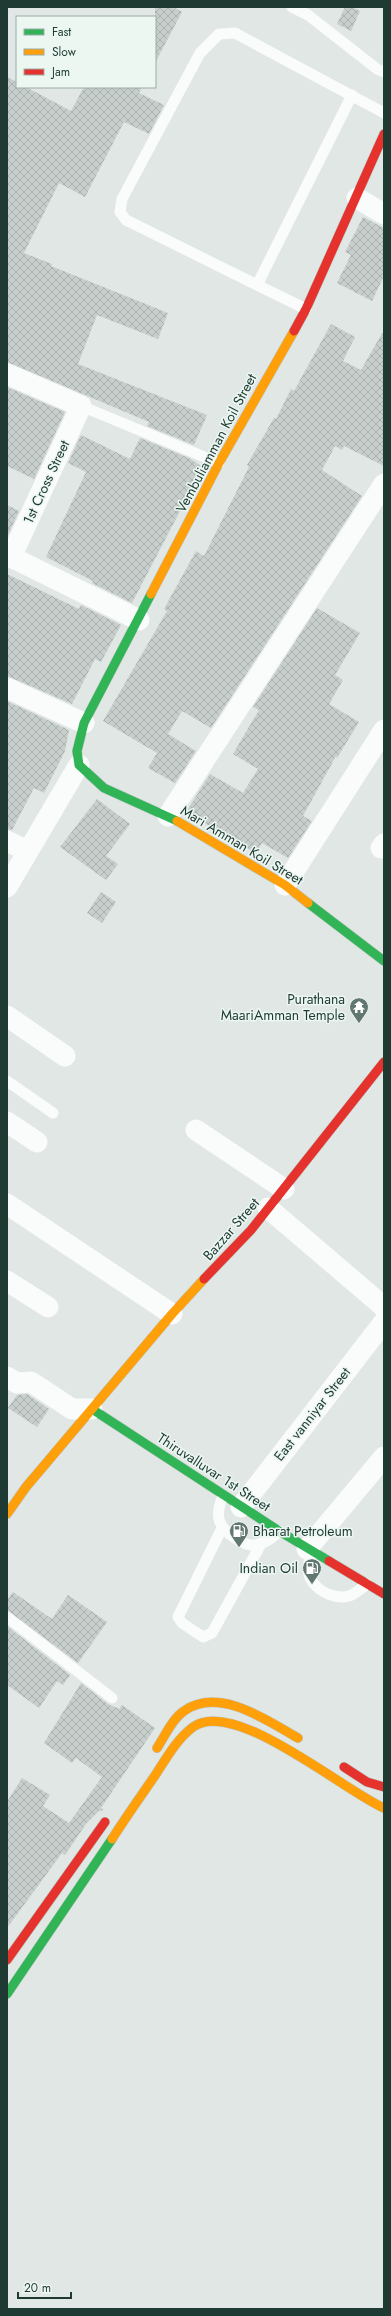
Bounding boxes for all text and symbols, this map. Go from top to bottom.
legend [16,16,156,88]
text: Fast [52,23,71,41]
text: Slow [52,43,77,61]
text: Jam [50,63,70,81]
street label: Vembuliamman Koil Street [171,369,261,516]
street label: 1st Cross Street [18,436,74,527]
street label: Mari Amman Koil Street [177,800,308,890]
place label: Purathana MaariAmman Temple [221,989,345,1025]
temple icon: Purathana MaariAmman Temple [348,996,370,1024]
street label: Bazzar Street [198,1193,264,1265]
street label: East vanniyar Street [269,1362,355,1465]
street label: Thiruvalluvar 1st Street [154,1428,275,1516]
fuel station icon: Bharat Petroleum [228,1520,250,1548]
place label: Bharat Petroleum [253,1521,353,1541]
fuel station icon: Indian Oil [301,1557,323,1585]
place label: Indian Oil [239,1558,298,1578]
scale bar [18,2274,71,2300]
text: 20 m [24,2279,51,2297]

